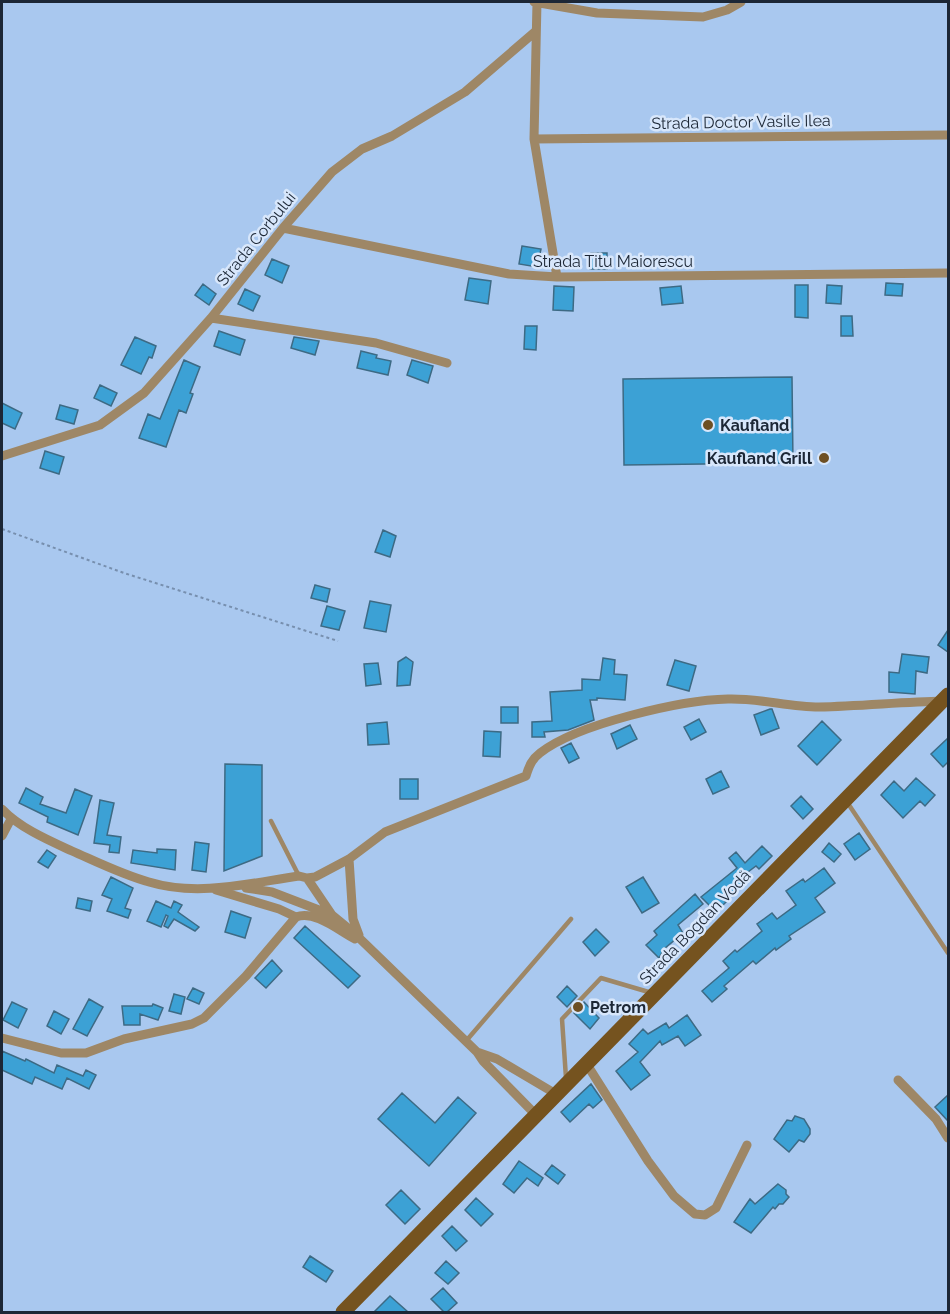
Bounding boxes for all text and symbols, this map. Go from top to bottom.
street label: Strada Doctor Vasile Ilea [651,111,831,133]
street label: Strada Corbului [212,188,300,290]
street label: Strada Titu Maiorescu [533,252,693,271]
place label: Kaufland [720,416,789,435]
marker: Kaufland [701,418,715,432]
place label: Kaufland Grill [707,449,813,468]
marker: Kaufland Grill [817,451,831,465]
street label: Strada Bogdan Vodă [636,866,754,988]
place label: Petrom [590,998,646,1017]
marker: Petrom [571,1000,585,1014]

